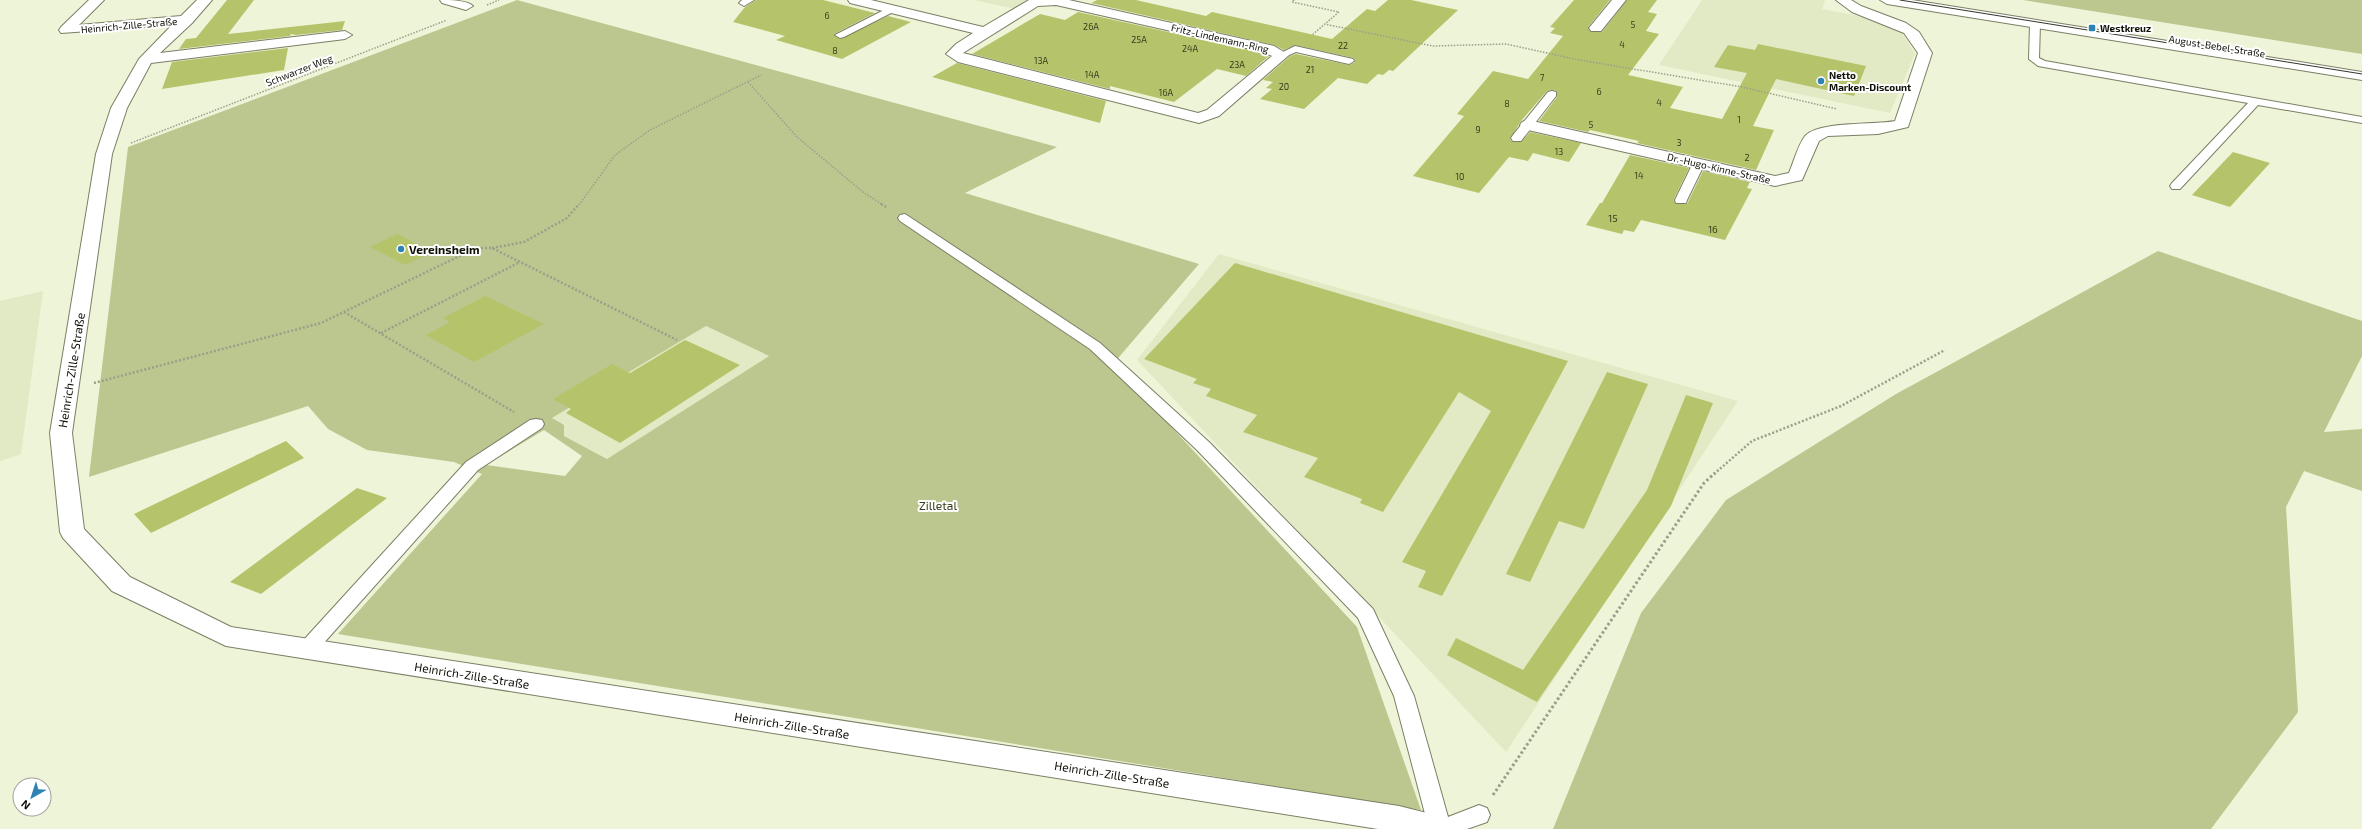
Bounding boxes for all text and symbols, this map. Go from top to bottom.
house number: 6 [824,10,830,21]
street label: Heinrich-Zille-Straße [80,15,178,35]
house number: 5 [1631,19,1636,30]
house number: 26A [1083,21,1099,32]
street label: Fritz-Lindemann-Ring [1170,21,1270,55]
place label: Westkreuz [2100,22,2151,34]
marker: Westkreuz [2087,23,2097,33]
street label: August-Bebel-Straße [2168,32,2266,60]
house number: 25A [1131,34,1147,45]
house number: 4 [1619,39,1625,50]
house number: 22 [1338,40,1348,51]
house number: 24A [1182,43,1198,54]
house number: 8 [832,45,838,56]
street label: Schwarzer Weg [264,52,335,88]
house number: 13A [1034,55,1048,66]
house number: 23A [1229,59,1245,70]
house number: 21 [1306,64,1314,75]
house number: 14A [1085,69,1100,80]
place label: Netto Marken-Discount [1829,69,1911,93]
house number: 7 [1540,72,1545,83]
marker: Netto Marken-Discount [1816,76,1826,86]
house number: 20 [1279,81,1289,92]
house number: 6 [1596,86,1602,97]
house number: 16A [1159,87,1174,98]
house number: 4 [1656,97,1662,108]
house number: 8 [1504,98,1510,109]
house number: 1 [1737,114,1741,125]
house number: 5 [1589,119,1594,130]
house number: 9 [1475,124,1481,135]
house number: 3 [1676,137,1682,148]
house number: 13 [1555,146,1563,157]
street label: Dr.-Hugo-Kinne-Straße [1666,150,1772,186]
house number: 2 [1744,152,1750,163]
house number: 14 [1634,170,1644,181]
house number: 10 [1455,171,1465,182]
house number: 15 [1608,212,1618,224]
house number: 16 [1708,223,1718,235]
place label: Vereinsheim [409,242,480,256]
marker: Vereinsheim [396,244,406,254]
street label: Heinrich-Zille-Straße [55,312,87,428]
park label: Zilletal [919,498,957,512]
street label: Heinrich-Zille-Straße [414,659,530,691]
street label: Heinrich-Zille-Straße [734,709,850,741]
street label: Heinrich-Zille-Straße [1054,758,1170,790]
north arrow [12,777,52,817]
text: N [18,798,33,813]

